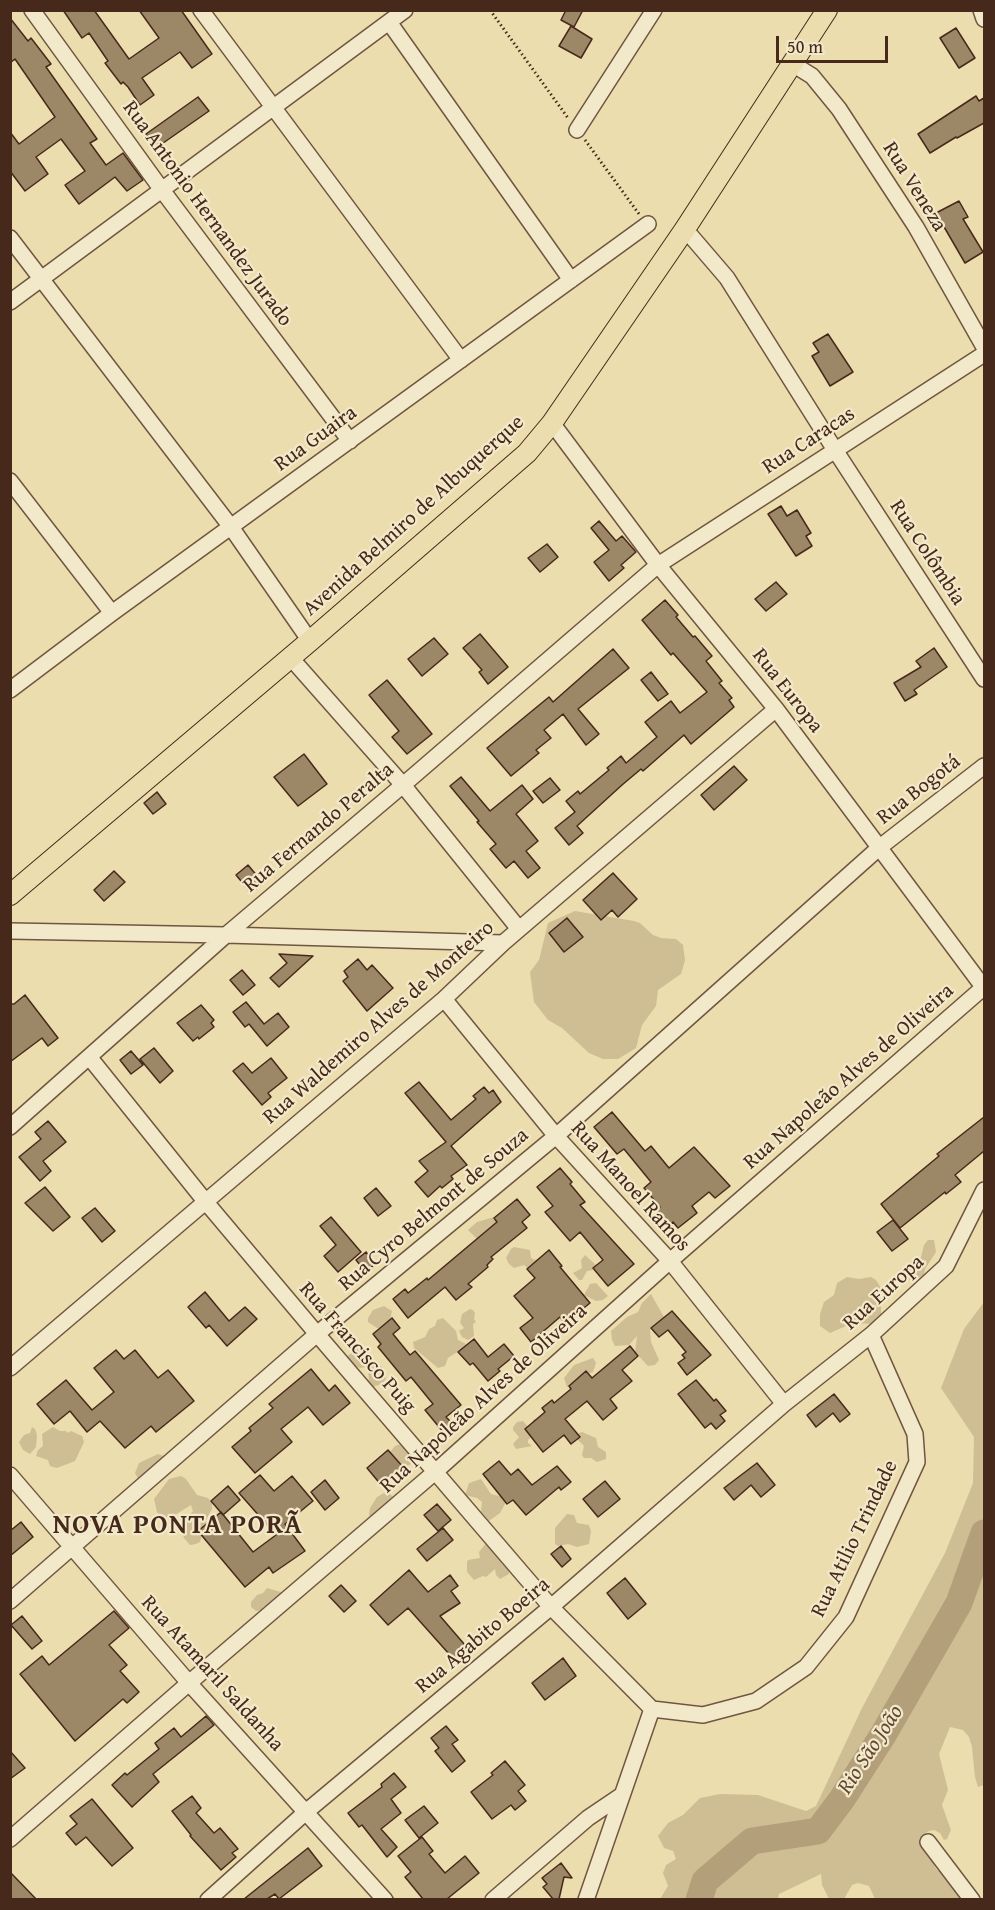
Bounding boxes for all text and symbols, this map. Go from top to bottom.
scale bar [779,24,892,62]
text: 50 m [787,33,823,60]
street label: Rua Antonio Hernandez Jurado [117,96,297,332]
street label: Rua Veneza [877,137,951,237]
street label: Rua Guaira [270,401,362,477]
street label: Rua Caracas [758,402,860,480]
street label: Avenida Belmiro de Albuquerque [298,410,530,622]
street label: Rua Colômbia [884,496,970,610]
street label: Rua Europa [746,644,828,738]
street label: Rua Bogotá [872,750,966,830]
street label: Rua Fernando Peralta [239,758,399,898]
street label: Rua Waldemiro Alves de Monteiro [258,916,500,1130]
street label: Rua Napoleão Alves de Oliveira [739,979,959,1175]
street label: Rua Manoel Ramos [565,1117,695,1257]
street label: Rua Cyro Belmont de Souza [334,1123,534,1297]
street label: Rua Europa [838,1250,930,1336]
street label: Rua Francisco Puig [293,1277,421,1419]
street label: Rua Napoleão Alves de Oliveira [375,1299,593,1499]
street label: Rua Atilio Trindade [806,1456,904,1622]
district label: NOVA PONTA PORÃ [53,1510,303,1542]
street label: Rua Agabito Boeira [411,1573,555,1699]
street label: Rua Atamaril Saldanha [135,1591,289,1757]
water label: Rio São João [833,1701,909,1799]

